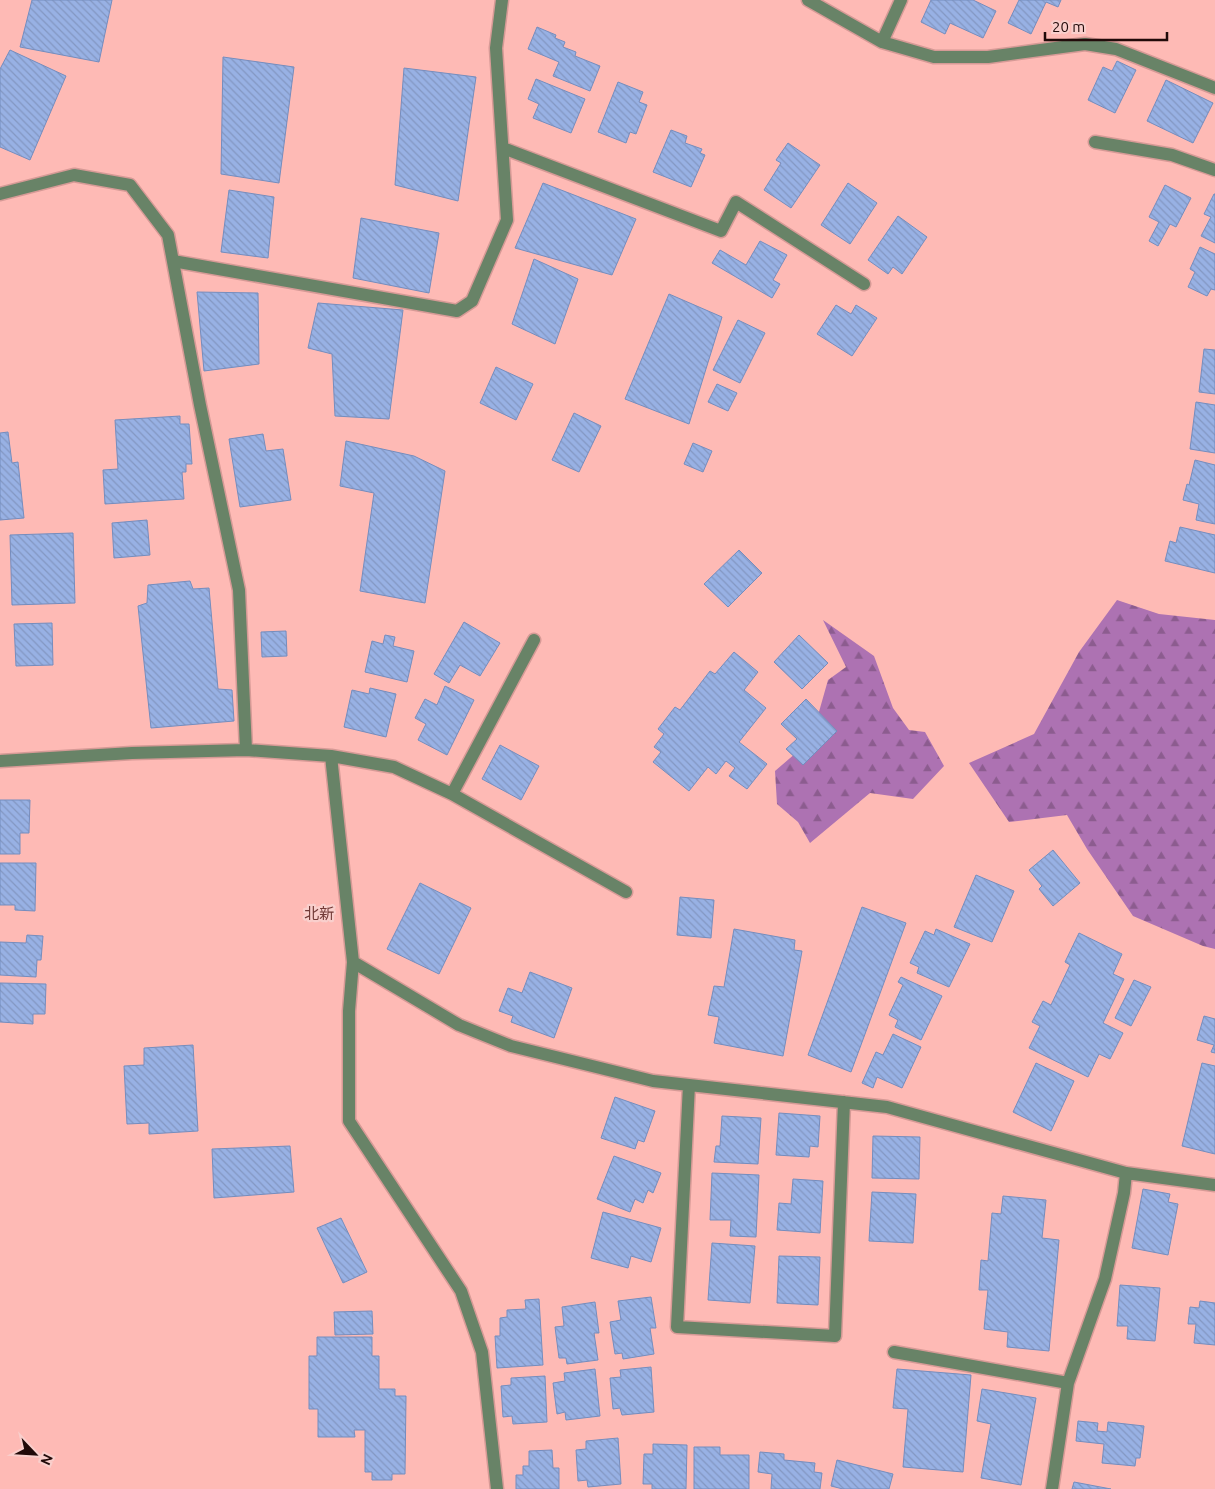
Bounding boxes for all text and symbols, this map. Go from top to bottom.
scale bar [1045,10,1168,42]
text: 20 m [1052,18,1085,35]
district label: 北新 [304,905,334,922]
north arrow [10,1429,60,1479]
text: N [37,1451,56,1468]

